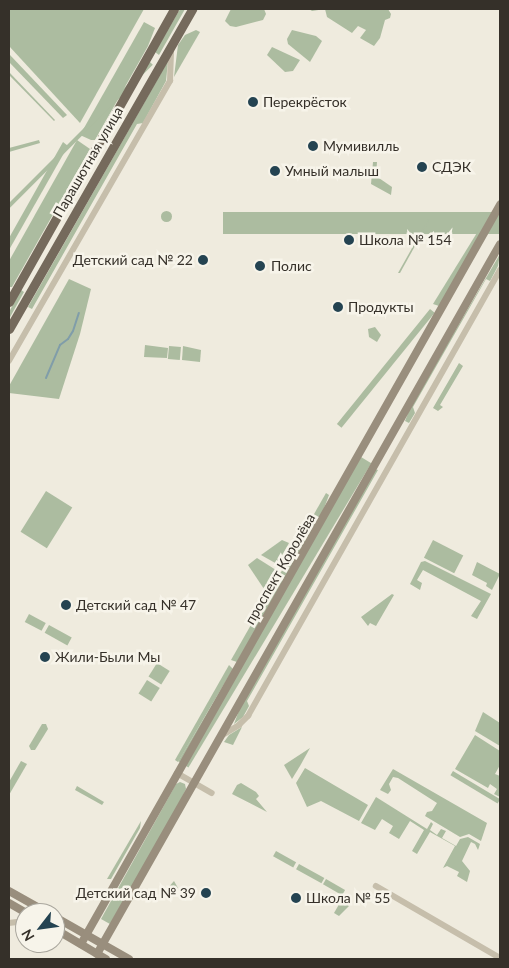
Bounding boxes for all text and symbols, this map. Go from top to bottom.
place label: Перекрёсток [263,94,347,110]
marker: Перекрёсток [247,96,259,108]
street label: Парашютная улица [50,104,126,220]
place label: Мумивилль [323,138,399,154]
marker: Мумивилль [307,140,319,152]
place label: СДЭК [432,159,471,175]
marker: СДЭК [416,161,428,173]
place label: Умный малыш [285,163,379,179]
marker: Умный малыш [269,165,281,177]
place label: Школа № 154 [359,232,452,248]
marker: Школа № 154 [343,234,355,246]
place label: Детский сад № 22 [73,252,193,268]
marker: Детский сад № 22 [197,254,209,266]
place label: Полис [271,258,312,274]
marker: Полис [253,259,267,273]
place label: Продукты [348,299,414,315]
marker: Продукты [332,301,344,313]
street label: проспект Королёва [241,511,319,627]
place label: Детский сад № 47 [76,597,196,613]
marker: Детский сад № 47 [60,599,72,611]
place label: Жили-Были Мы [55,649,160,665]
marker: Жили-Были Мы [39,651,51,663]
place label: Детский сад № 39 [76,885,196,901]
marker: Детский сад № 39 [200,887,212,899]
place label: Школа № 55 [306,890,390,906]
marker: Школа № 55 [290,892,302,904]
north arrow [15,903,65,953]
text: N [17,926,38,944]

